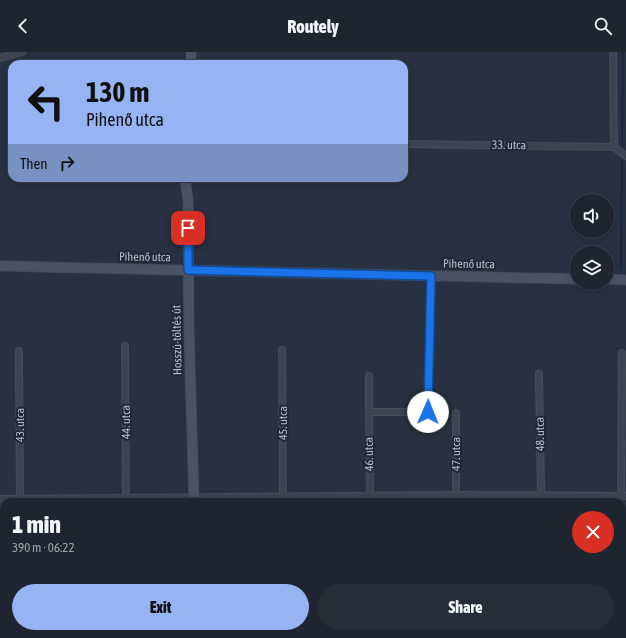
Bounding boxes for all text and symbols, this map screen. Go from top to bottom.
icon: back [12,15,34,37]
icon: search [592,15,614,37]
text: Routely [287,16,339,37]
icon: left [20,76,72,128]
text: 130 m [86,76,149,108]
text: Pihenő utca [86,109,164,130]
street label: 33. utca [492,138,526,152]
icon: right [56,152,78,174]
text: Then [20,155,48,172]
map controls [570,194,614,290]
button: sound [570,194,614,238]
pin [171,211,205,245]
icon: arrive [177,217,199,239]
button: layers [570,246,614,290]
street label: Pihenő utca [119,250,171,264]
street label: Pihenő utca [443,257,495,271]
street label: Hosszú-töltés út [169,304,185,375]
position arrow [407,391,449,433]
street label: 44. utca [119,405,133,439]
street label: 45. utca [276,406,290,440]
street label: 43. utca [13,408,27,442]
street label: 48. utca [533,417,547,451]
street label: 46. utca [362,437,376,471]
street label: 47. utca [449,437,463,471]
text: 1 min [12,511,61,538]
button: close [572,511,614,553]
text: 390 m · 06:22 [12,540,75,555]
button: Exit [12,584,309,630]
button: Share [317,584,614,630]

